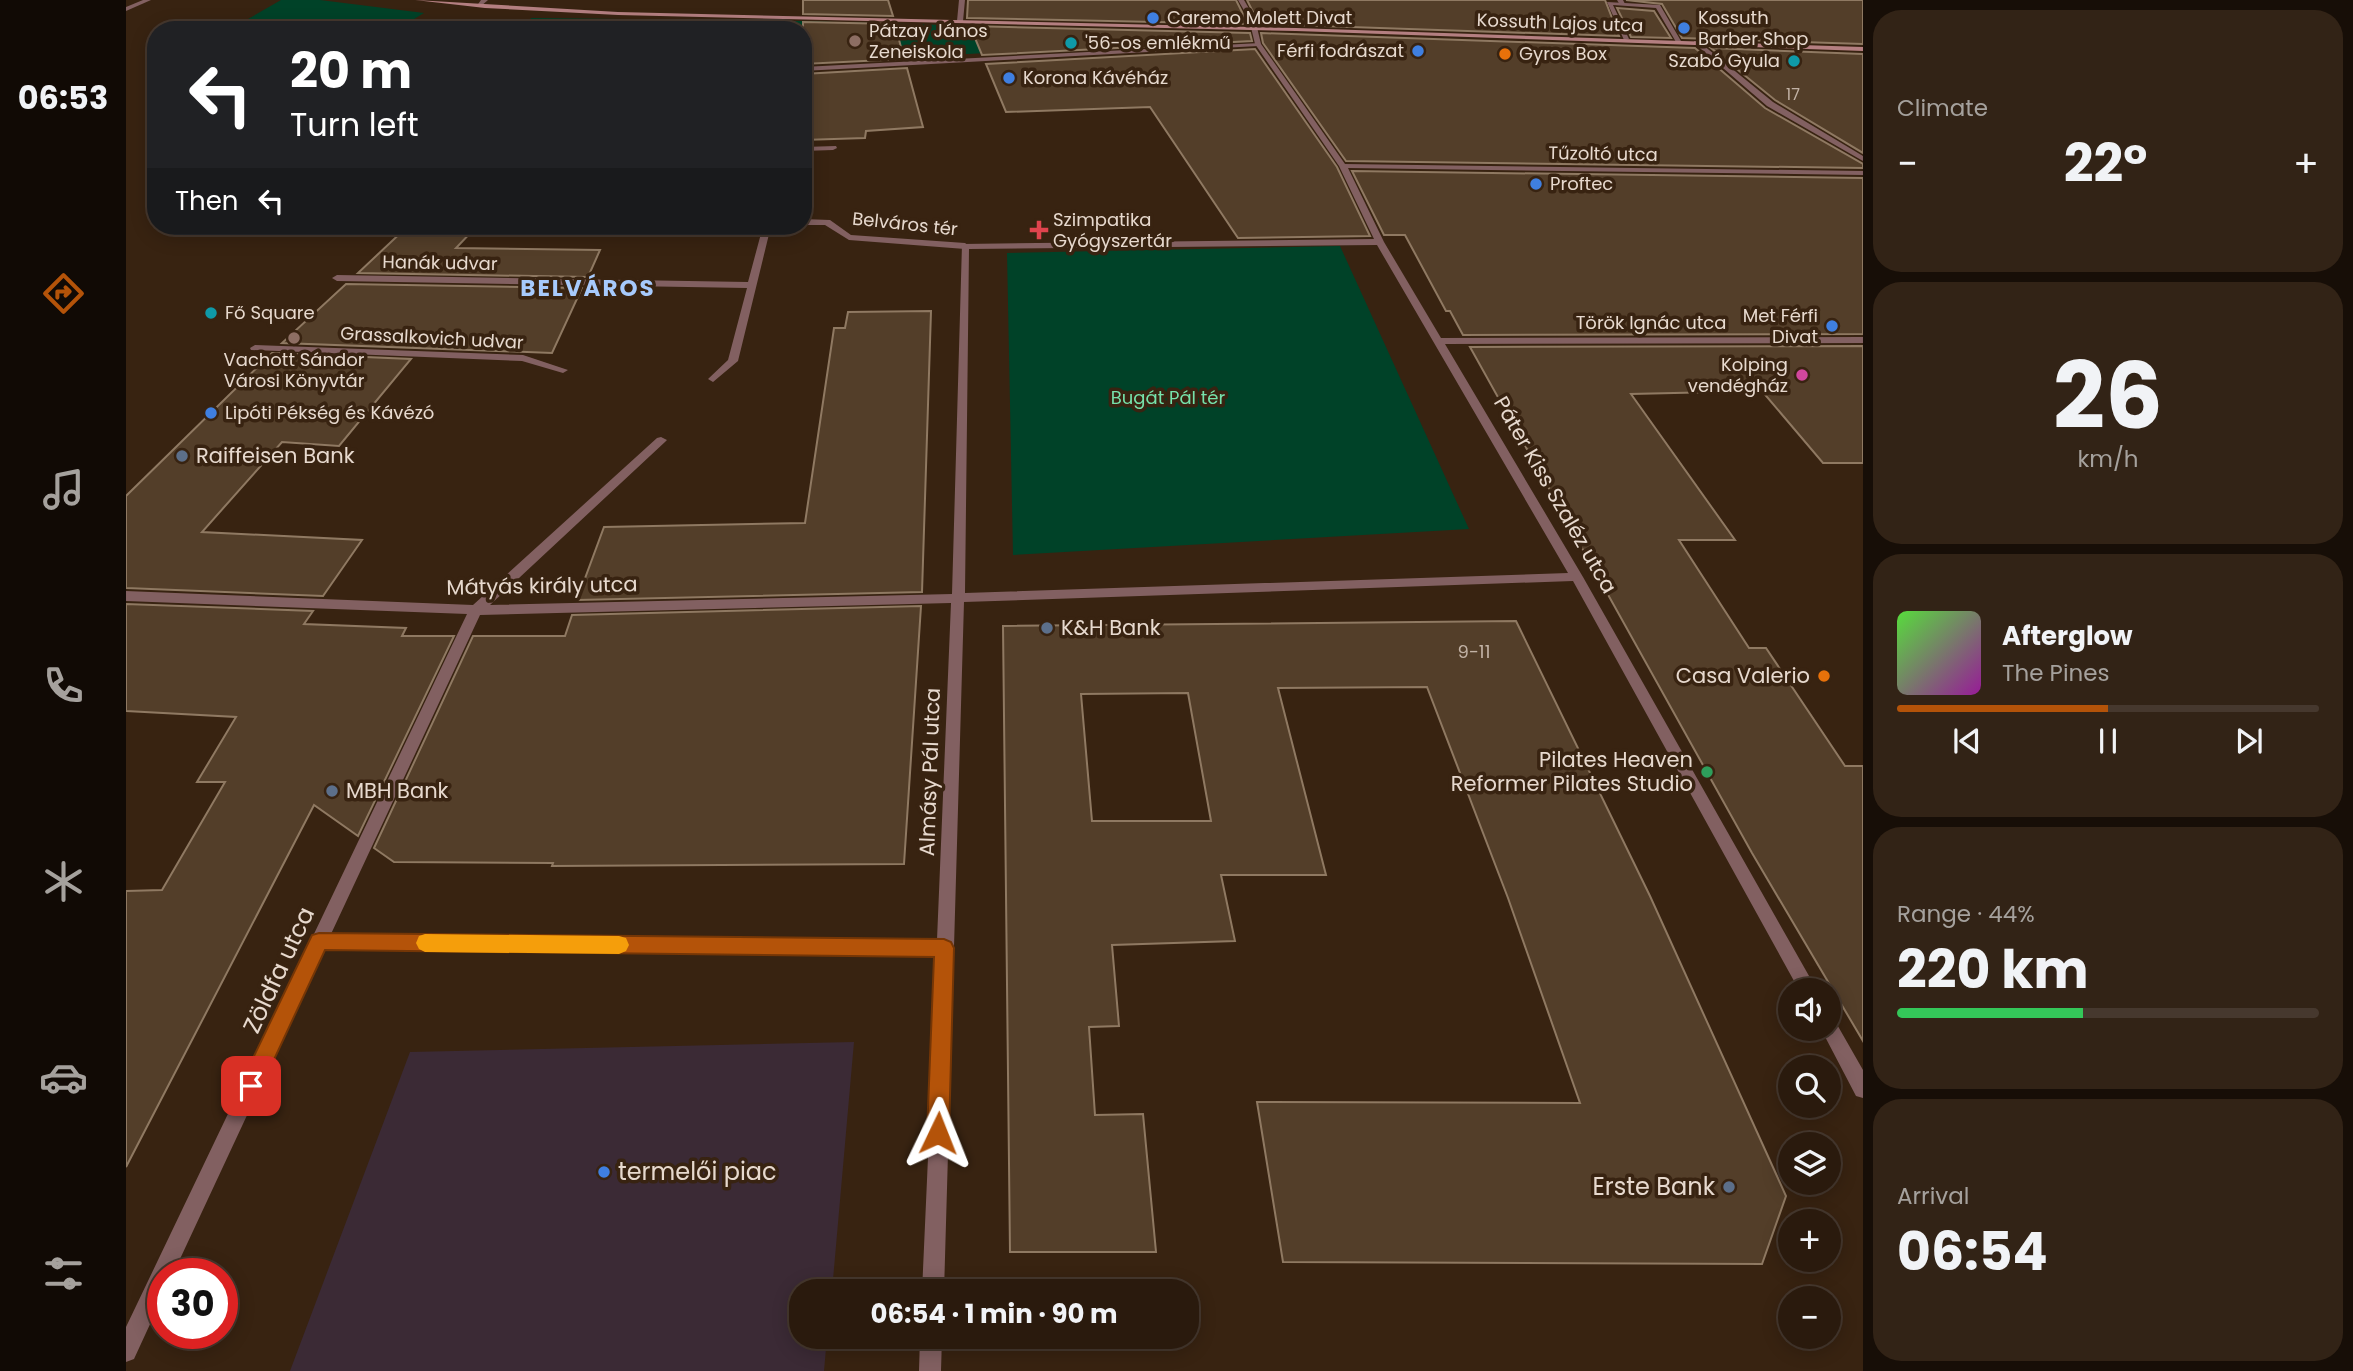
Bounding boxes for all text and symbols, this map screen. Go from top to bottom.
place label: Caremo Molett Divat [1167,5,1352,30]
place label: Kossuth Barber Shop [1698,5,1809,51]
street label: Kossuth Lajos utca [1476,7,1644,38]
marker: Caremo Molett Divat [1145,10,1161,26]
place label: Pátzay János Zeneiskola [869,18,988,64]
marker: Kossuth Barber Shop [1676,20,1692,36]
place label: '56-os emlékmű [1085,30,1231,55]
marker: Pátzay János Zeneiskola [847,33,863,49]
marker: '56-os emlékmű [1063,35,1079,51]
text: 20 m [290,37,412,105]
place label: Férfi fodrászat [1277,38,1404,63]
place label: Gyros Box [1519,41,1607,66]
marker: Férfi fodrászat [1410,43,1426,59]
marker: Gyros Box [1497,46,1513,62]
place label: Szabó Gyula [1668,48,1780,73]
icon: left [175,49,266,140]
marker: Szabó Gyula [1786,53,1802,69]
place label: Korona Kávéház [1023,65,1168,90]
marker: Korona Kávéház [1001,70,1017,86]
text: 06:53 [18,75,108,120]
house number: 17 [1786,83,1800,106]
text: Climate [1897,92,1988,124]
text: Turn left [290,102,419,147]
text: 22° [2064,127,2147,200]
text: − [1897,137,1918,190]
text: + [2293,137,2319,190]
street label: Tűzoltó utca [1548,140,1658,167]
place label: Proftec [1550,171,1613,196]
marker: Proftec [1528,176,1544,192]
icon: left [252,182,290,220]
text: Then [175,183,238,219]
street label: Belváros tér [851,206,959,241]
place label: Szimpatika Gyógyszertár [1053,207,1172,253]
marker: Szimpatika Gyógyszertár [1031,222,1047,238]
street label: Hanák udvar [382,249,498,276]
icon: directions [39,269,88,318]
district label: BELVÁROS [520,272,656,304]
place label: Fő Square [225,300,315,325]
place label: Met Férfi Divat [1743,303,1818,349]
marker: Fő Square [203,305,219,321]
street label: Török Ignác utca [1576,310,1726,335]
marker: Met Férfi Divat [1824,318,1840,334]
street label: Grassalkovich udvar [340,320,525,355]
marker: Vachott Sándor Városi Könyvtár [286,330,302,346]
text: 26 [2053,332,2163,460]
place label: Vachott Sándor Városi Könyvtár [224,347,365,393]
place label: Kolping vendégház [1688,352,1788,398]
marker: Kolping vendégház [1794,367,1810,383]
park label: Bugát Pál tér [1111,385,1226,410]
street label: Páter Kiss Szaléz utca [1487,391,1624,599]
place label: Lipóti Pékség és Kávézó [225,400,434,425]
marker: Lipóti Pékség és Kávézó [203,405,219,421]
place label: Raiffeisen Bank [196,441,355,470]
text: km/h [2077,443,2139,475]
marker: Raiffeisen Bank [174,448,190,464]
icon: music [39,465,88,514]
street label: Mátyás király utca [446,569,638,602]
place label: K&H Bank [1061,613,1161,642]
text: Afterglow [2002,618,2133,654]
marker: K&H Bank [1039,620,1055,636]
house number: 9-11 [1458,639,1490,664]
text: The Pines [2002,657,2110,689]
icon: phone [39,661,88,710]
place label: Casa Valerio [1676,661,1810,690]
marker: Casa Valerio [1816,668,1832,684]
street label: Almásy Pál utca [912,687,947,857]
icon: previous [1948,722,1986,760]
icon: pause [2089,722,2127,760]
icon: next [2230,722,2268,760]
place label: Pilates Heaven Reformer Pilates Studio [1451,745,1693,798]
marker: Pilates Heaven Reformer Pilates Studio [1699,764,1715,780]
place label: MBH Bank [346,776,449,805]
marker: MBH Bank [324,783,340,799]
icon: climate [39,857,88,906]
text: Range · 44% [1897,898,2035,930]
street label: Zöldfa utca [235,901,322,1038]
text: 220 km [1897,933,2089,1006]
map controls [1778,978,1841,1349]
button: sound [1778,978,1841,1041]
icon: car [39,1053,88,1102]
button: search [1778,1055,1841,1118]
pin [221,1056,281,1116]
icon: arrive [232,1067,270,1105]
position arrow [901,1096,975,1170]
button: layers [1778,1132,1841,1195]
place label: termelői piac [618,1155,777,1188]
marker: termelői piac [596,1164,612,1180]
place label: Erste Bank [1593,1170,1716,1203]
marker: Erste Bank [1721,1179,1737,1195]
text: Arrival [1897,1180,1969,1212]
button: + [1778,1209,1841,1272]
text: 06:54 [1897,1215,2048,1288]
icon: filters [39,1249,88,1298]
speed limit sign: 30 [147,1258,238,1349]
button: − [1778,1286,1841,1349]
text: 06:54 · 1 min · 90 m [870,1296,1118,1332]

